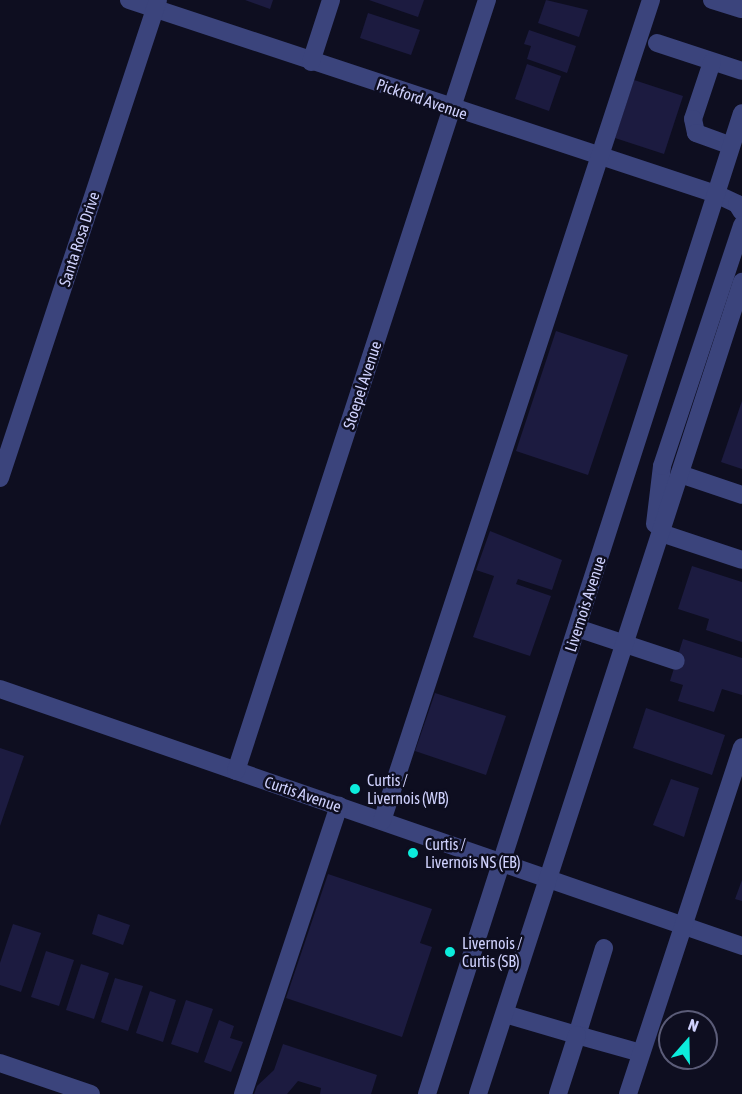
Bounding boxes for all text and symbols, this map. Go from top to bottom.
street label: Pickford Avenue [374,74,470,124]
street label: Santa Rosa Drive [55,189,103,289]
street label: Stoepel Avenue [339,339,385,431]
street label: Livernois Avenue [561,554,609,654]
place label: Curtis / Livernois (WB) [367,770,449,808]
street label: Curtis Avenue [262,772,344,816]
marker: Curtis / Livernois (WB) [348,782,362,796]
place label: Curtis / Livernois NS (EB) [425,834,521,872]
marker: Curtis / Livernois NS (EB) [406,846,420,860]
place label: Livernois / Curtis (SB) [462,933,522,971]
marker: Livernois / Curtis (SB) [443,945,457,959]
north arrow [658,1010,718,1070]
text: N [686,1015,701,1035]

